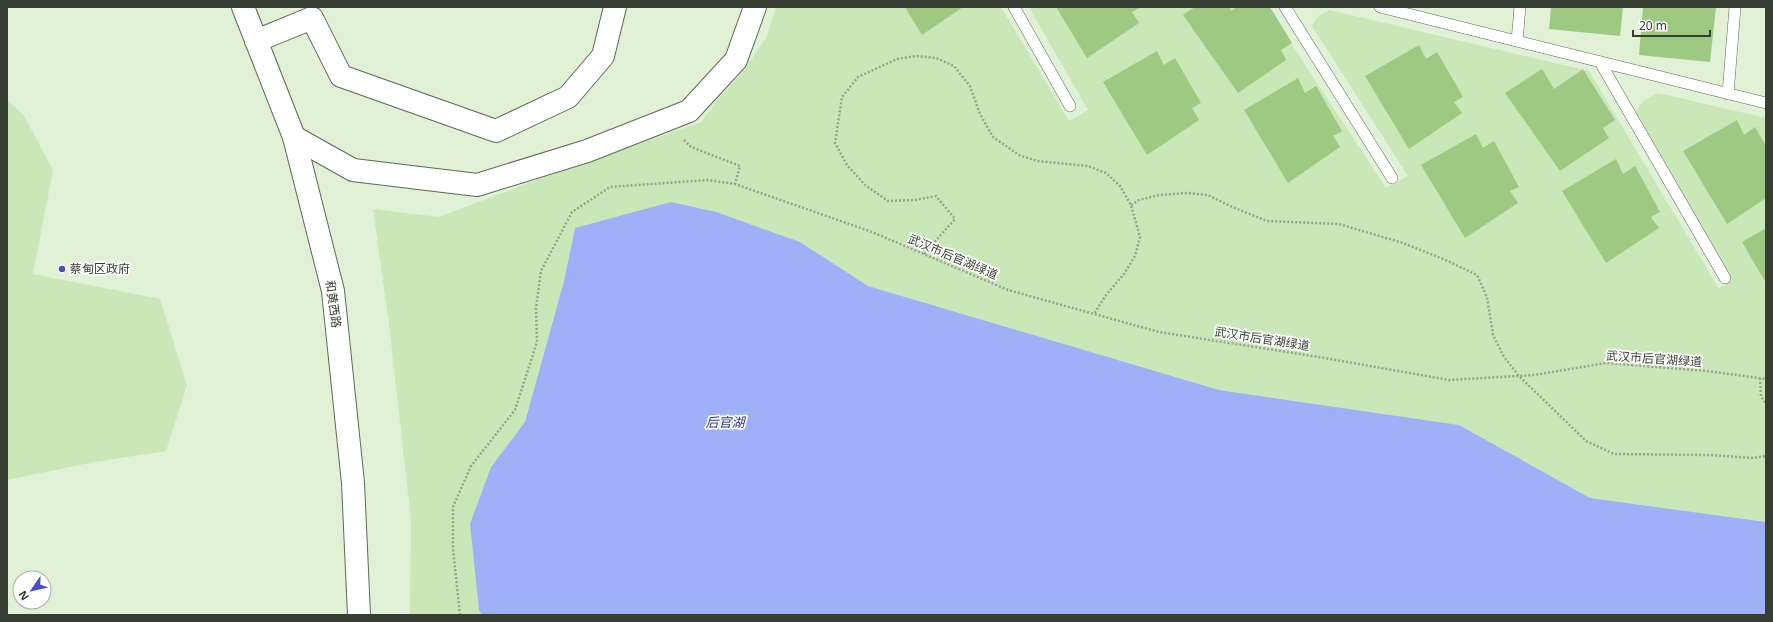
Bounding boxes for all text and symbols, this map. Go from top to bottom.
scale bar [1633,12,1710,38]
text: 20 m [1639,17,1667,34]
street label: 武汉市后官湖绿道 [906,230,1001,283]
place label: 蔡甸区政府 [70,260,130,277]
marker: 蔡甸区政府 [57,264,67,274]
street label: 和黄西路 [322,279,345,329]
street label: 武汉市后官湖绿道 [1213,323,1311,354]
street label: 武汉市后官湖绿道 [1606,347,1703,370]
water label: 后官湖 [705,413,746,431]
north arrow [12,570,52,610]
text: N [15,588,32,604]

